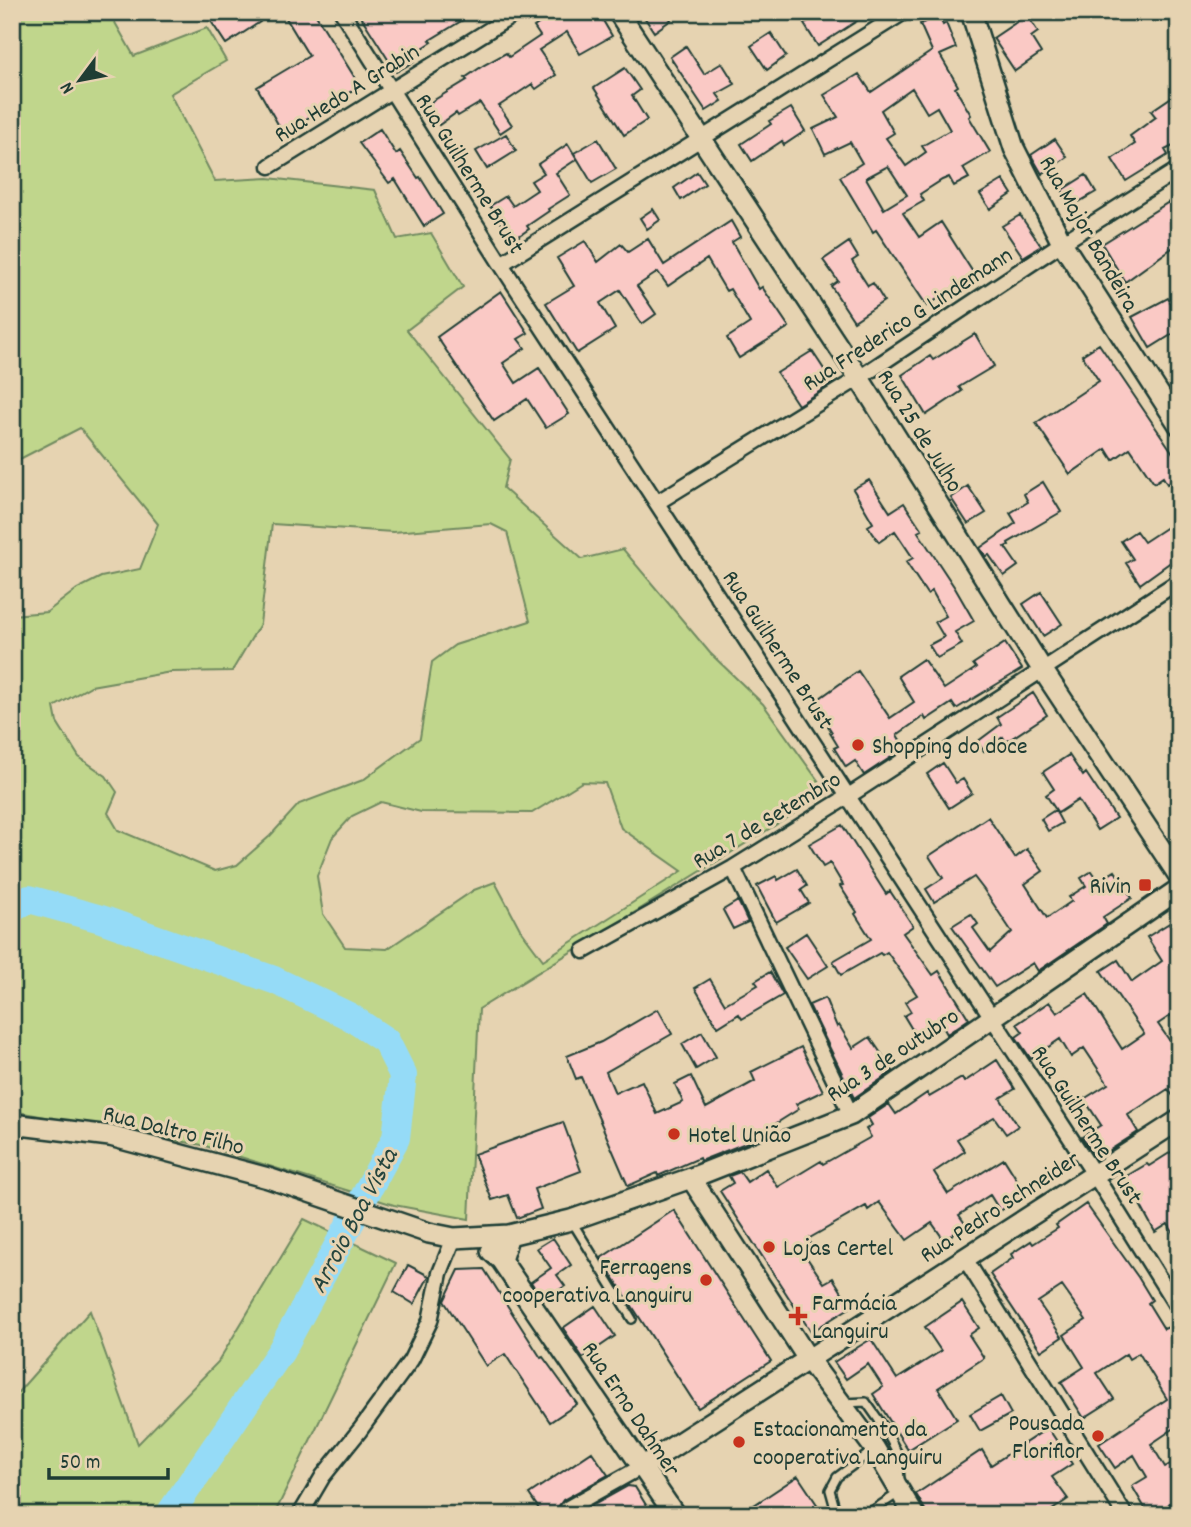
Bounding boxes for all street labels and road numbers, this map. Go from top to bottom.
street label: Rua Hedo A Grabin [268,36,427,153]
street label: Rua Guilherme Brust [405,88,532,262]
street label: Rua Major Bandeira [1029,150,1146,320]
street label: Rua Frederico G Lindemann [797,240,1020,401]
street label: Rua 25 de Julho [867,363,970,500]
street label: Rua Guilherme Brust [712,564,841,737]
street label: Rua 7 de Setembro [687,764,848,879]
street label: Rua 3 de outubro [820,1001,967,1112]
street label: Rua Guilherme Brust [1021,1039,1150,1212]
street label: Rua Daltro Filho [99,1098,248,1166]
street label: Rua Pedro Schneider [914,1144,1087,1273]
street label: Rua Erno Dahmer [572,1335,687,1484]

